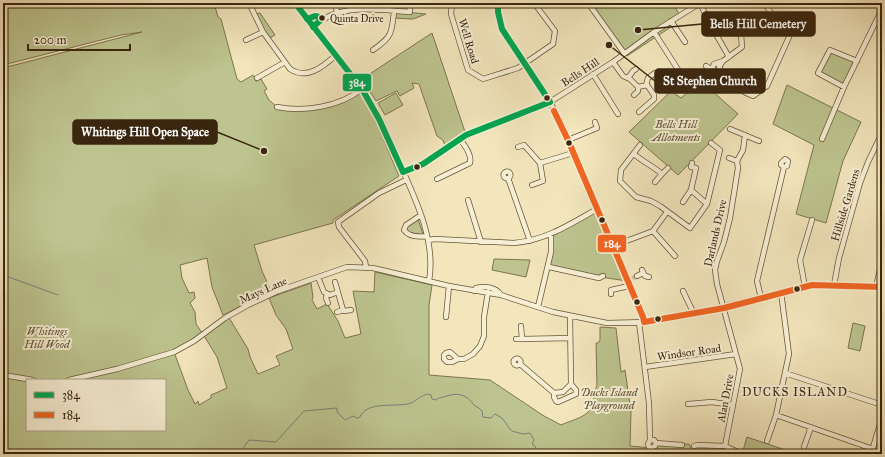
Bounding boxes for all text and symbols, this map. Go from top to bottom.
callout: Bells Hill Cemetery [702,12,815,36]
marker: Quinta Drive [317,13,327,23]
place label: Quinta Drive [330,13,384,25]
street label: Well Road [456,17,482,66]
text: Bells Hill Cemetery [710,17,808,32]
scale bar [28,26,130,52]
text: 200 m [34,33,67,47]
street label: Bells Hill [559,55,602,89]
callout: St Stephen Church [655,69,765,93]
line badge: 384 [342,73,372,92]
text: St Stephen Church [663,74,757,89]
text: 384 [349,76,366,90]
unlabelled marker [542,93,552,103]
park label: Bells Hill Allotments [651,118,701,144]
callout: Whitings Hill Open Space [73,120,217,144]
text: Whitings Hill Open Space [81,125,209,140]
unlabelled marker [564,138,574,148]
unlabelled marker [412,162,422,172]
street label: Hillside Gardens [828,167,863,243]
street label: Darlands Drive [701,198,730,268]
unlabelled marker [597,215,607,225]
line badge: 184 [597,234,627,253]
text: 184 [604,237,621,251]
street label: Mays Lane [237,274,289,307]
unlabelled marker [792,284,802,294]
unlabelled marker [632,297,642,307]
unlabelled marker [653,314,663,324]
park label: Whitings Hill Wood [23,325,71,351]
street label: Windsor Road [656,342,722,363]
street label: Alan Drive [714,373,737,424]
legend [26,379,166,431]
district label: DUCKS ISLAND [742,385,848,399]
park label: Ducks Island Playground [581,386,639,412]
text: 384 [62,388,80,402]
text: 184 [62,408,80,422]

